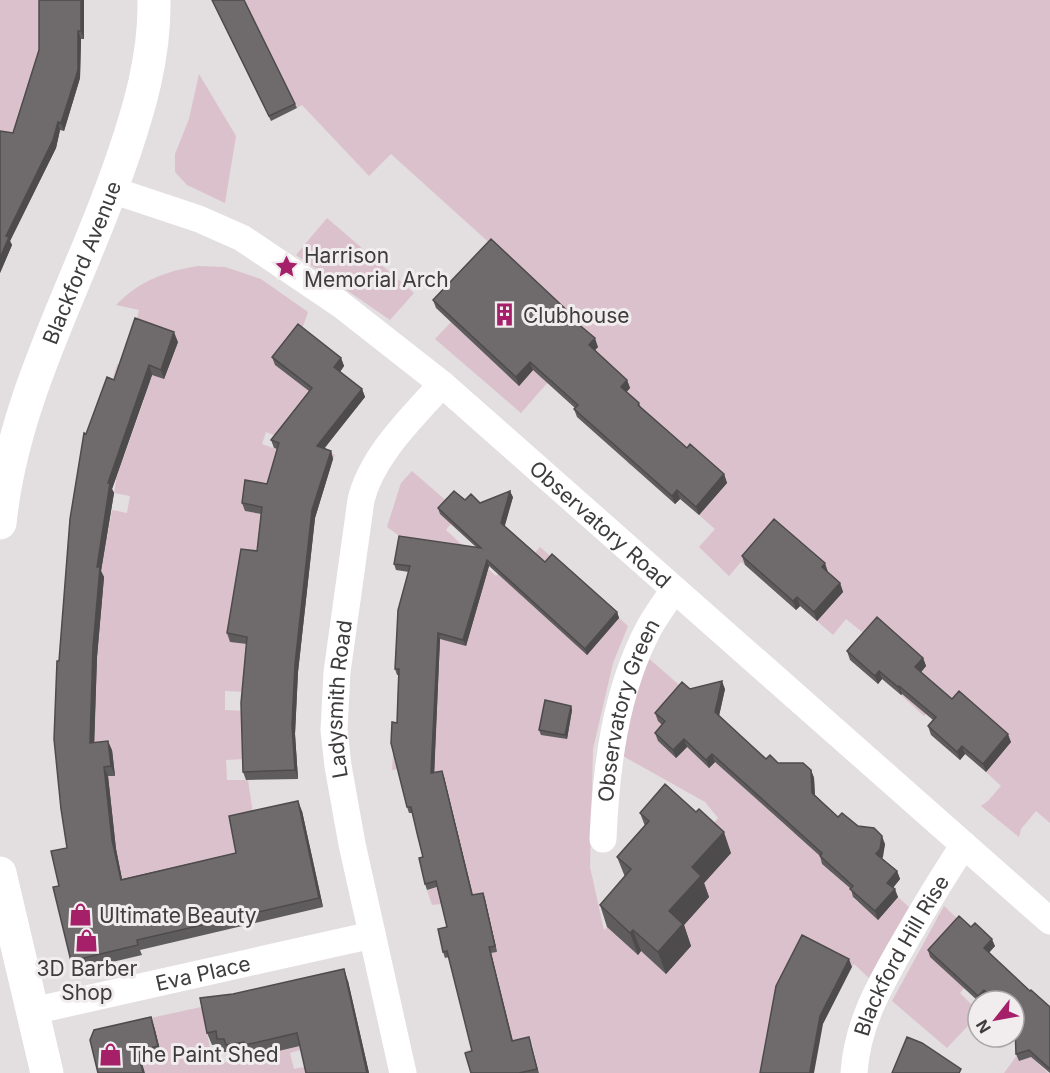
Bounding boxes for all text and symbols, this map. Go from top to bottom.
street label: Blackford Avenue [37,177,126,348]
place label: Harrison Memorial Arch [304,243,449,292]
place icon: Harrison Memorial Arch [273,254,299,280]
building icon: Clubhouse [492,302,518,328]
place label: Clubhouse [523,303,629,328]
street label: Observatory Road [525,455,676,593]
street label: Observatory Green [593,614,664,803]
street label: Ladysmith Road [322,618,357,780]
street label: Blackford Hill Rise [848,870,954,1039]
shop icon: Ultimate Beauty [68,902,94,928]
place label: Ultimate Beauty [99,903,257,928]
shop icon: 3D Barber Shop [74,927,100,953]
street label: Eva Place [153,950,253,996]
place label: 3D Barber Shop [37,956,137,1005]
north arrow [966,989,1026,1049]
text: N [971,1016,995,1037]
shop icon: The Paint Shed [97,1041,123,1067]
place label: The Paint Shed [128,1042,279,1067]

